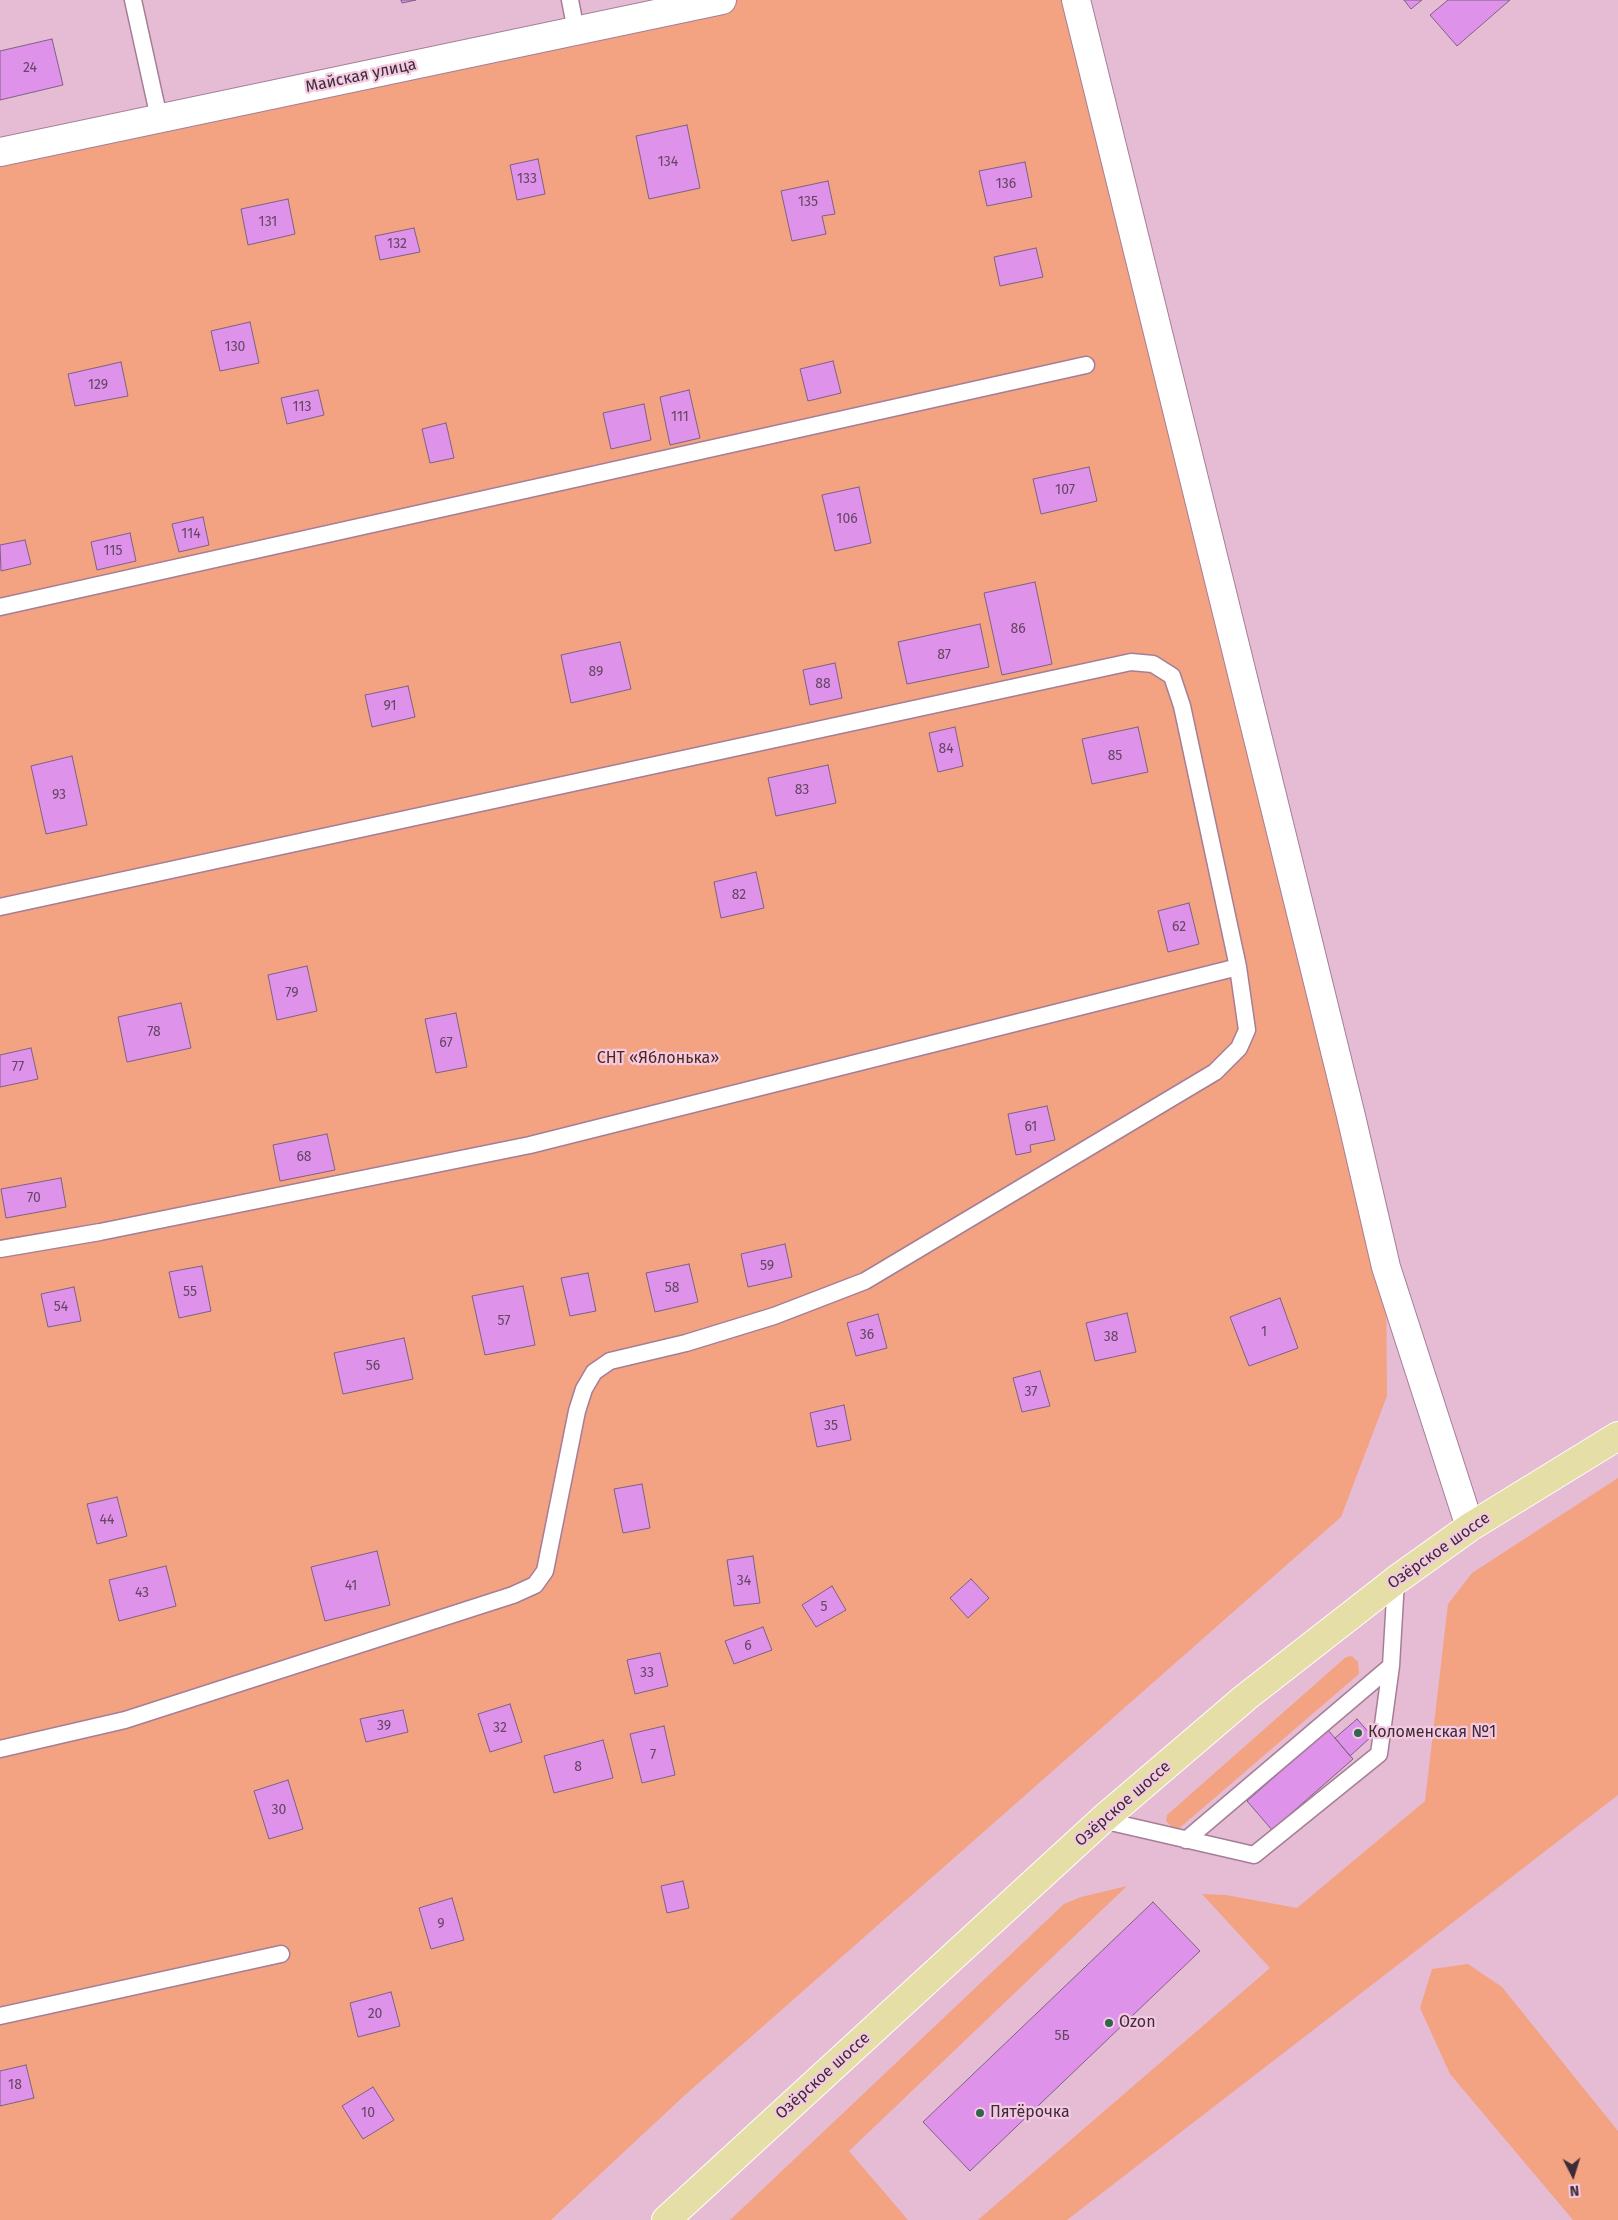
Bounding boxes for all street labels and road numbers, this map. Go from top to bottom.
street label: Майская улица [304,55,418,97]
street label: Озёрское шоссе [1384,1509,1494,1593]
street label: Озёрское шоссе [1071,1757,1175,1851]
street label: Озёрское шоссе [772,2029,874,2123]

